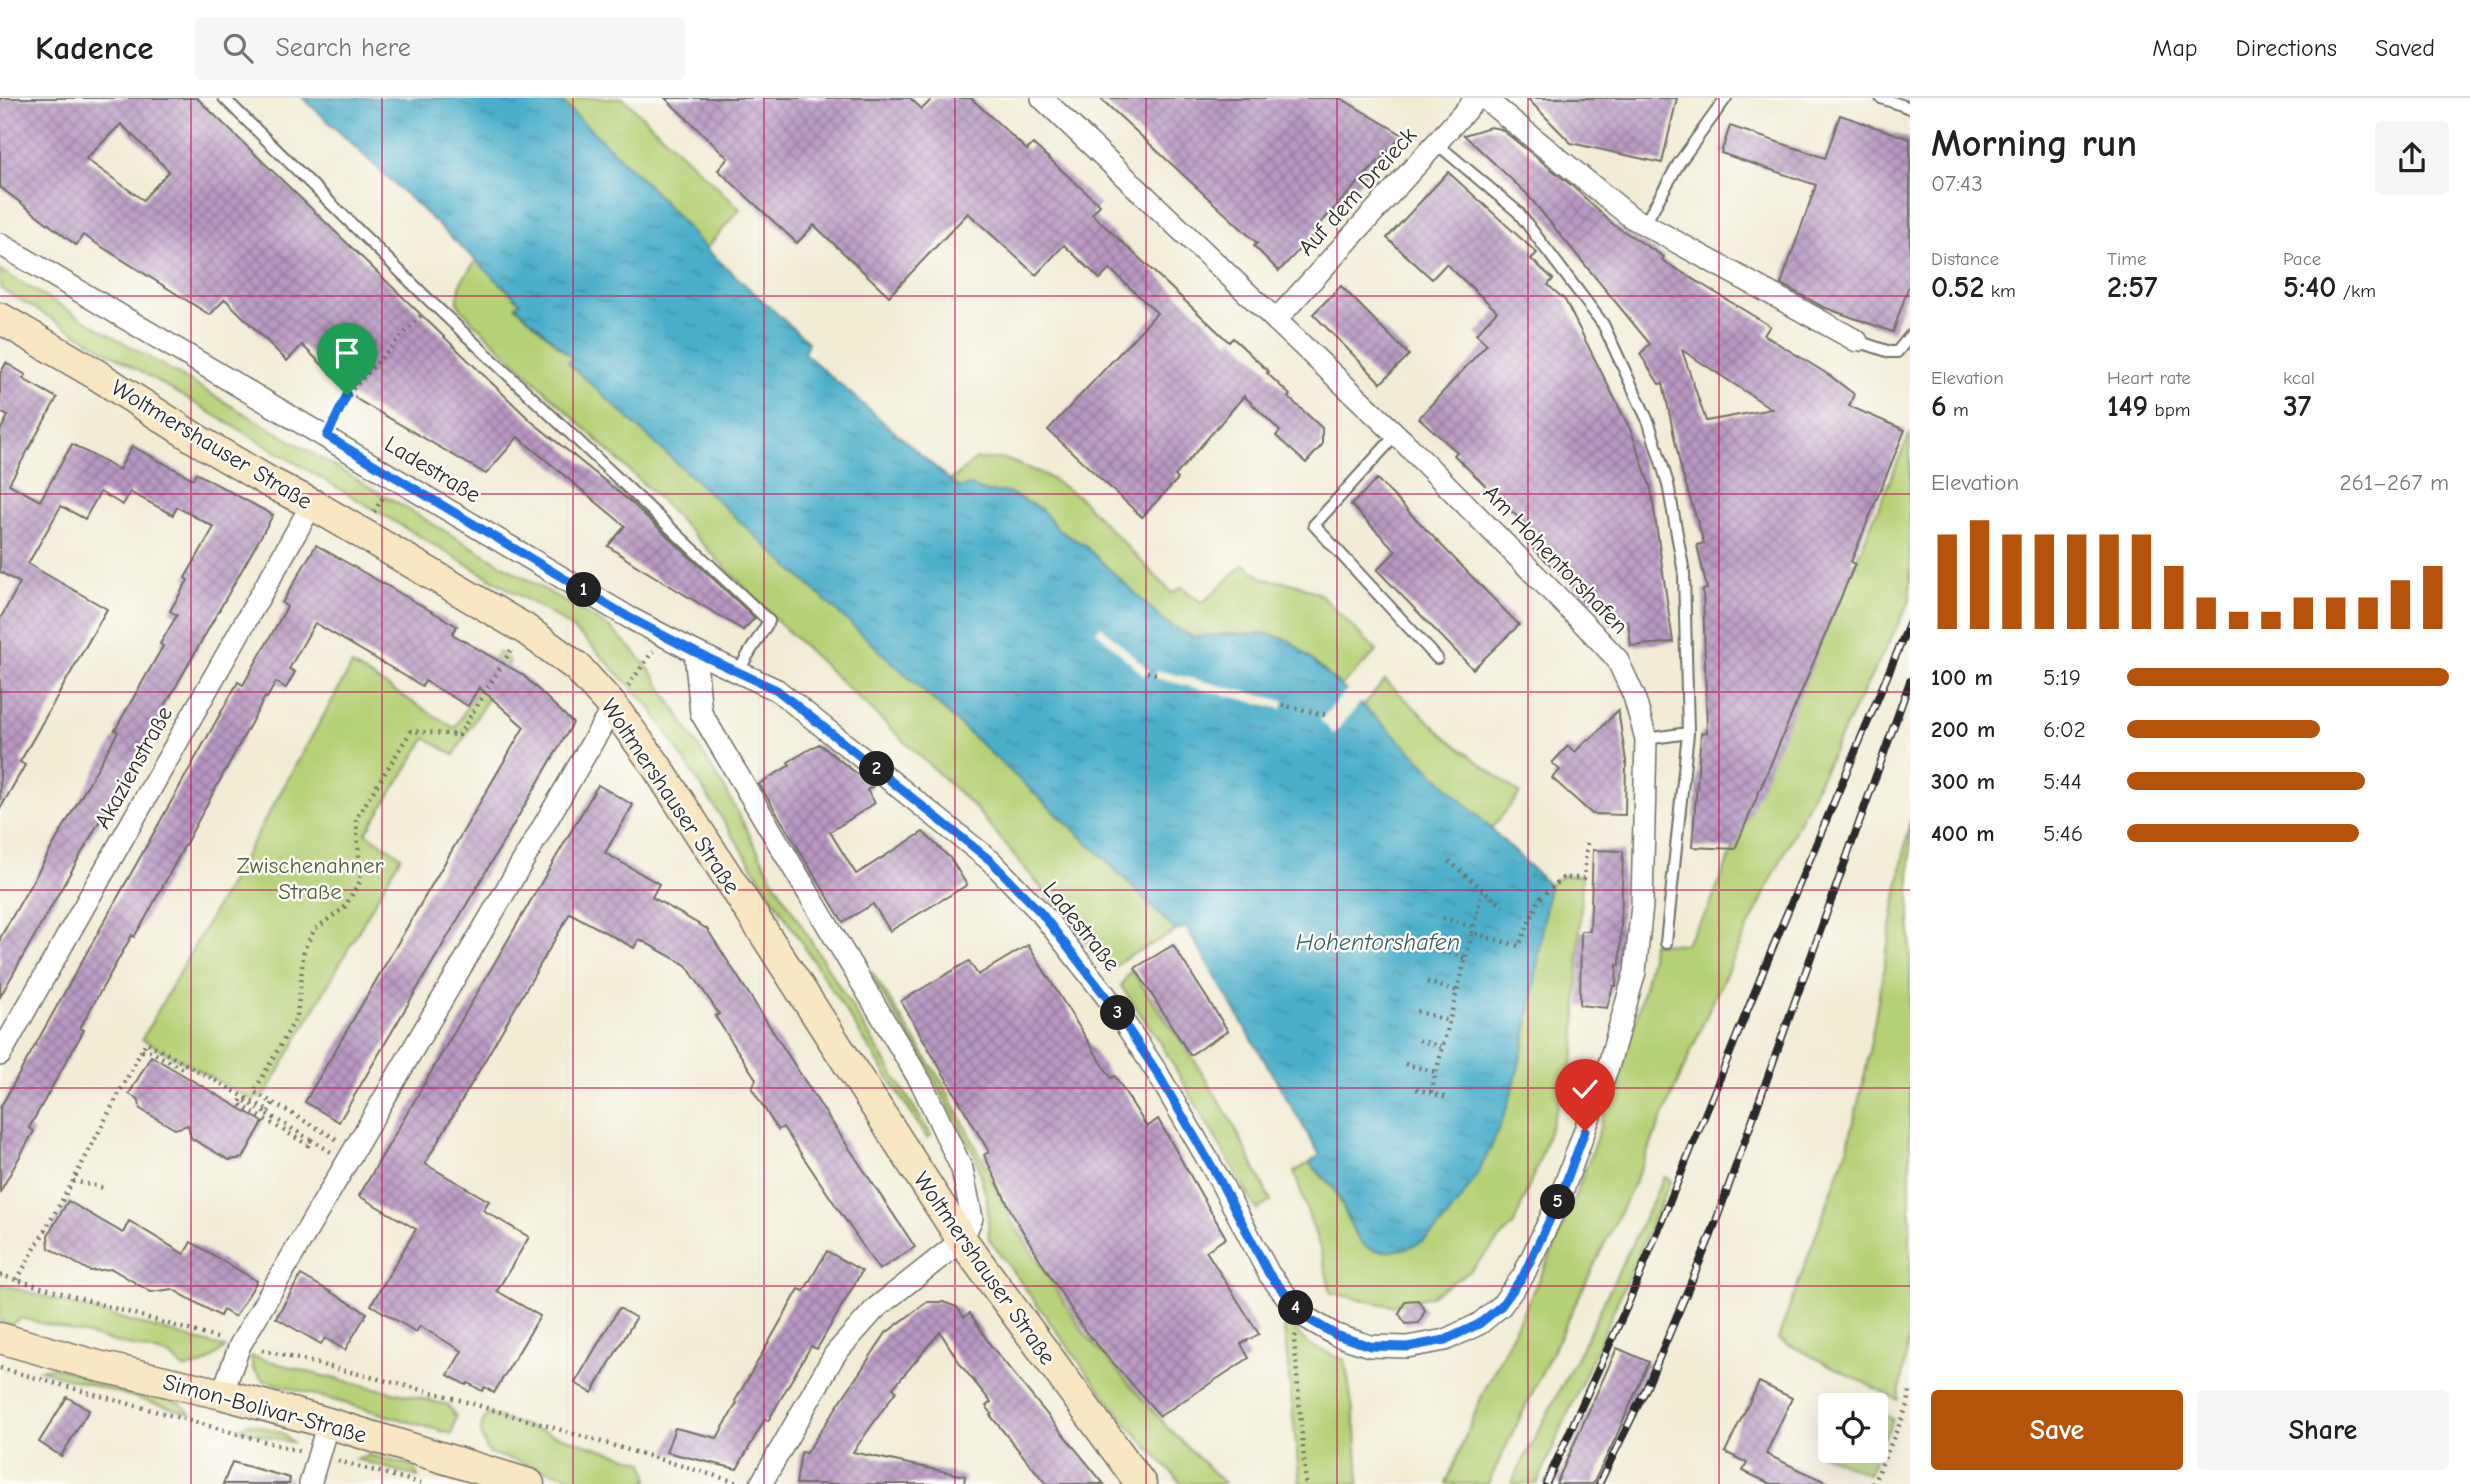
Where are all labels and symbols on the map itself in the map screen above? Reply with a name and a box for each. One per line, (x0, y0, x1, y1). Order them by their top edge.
street label: Auf dem Dreieck (1293, 122, 1422, 261)
pin (317, 323, 377, 395)
street label: Woltmershauser Straße (107, 374, 317, 515)
street label: Ladestraße (380, 430, 486, 509)
street label: Am Hohentorshafen (1478, 479, 1634, 639)
pin: 1 (566, 573, 602, 608)
street label: Woltmershauser Straße (595, 694, 746, 899)
street label: Akazienstraße (89, 701, 178, 833)
pin: 2 (860, 752, 894, 786)
park label: Zwischenahner Straße (236, 852, 384, 905)
street label: Ladestraße (1037, 876, 1126, 976)
water label: Hohentorshafen (1296, 928, 1460, 956)
pin: 3 (1100, 996, 1136, 1030)
pin (1555, 1059, 1615, 1131)
street label: Woltmershauser Straße (908, 1167, 1061, 1370)
pin: 5 (1540, 1184, 1576, 1220)
pin: 4 (1278, 1290, 1314, 1326)
street label: Simon-Bolivar-Straße (160, 1368, 370, 1449)

